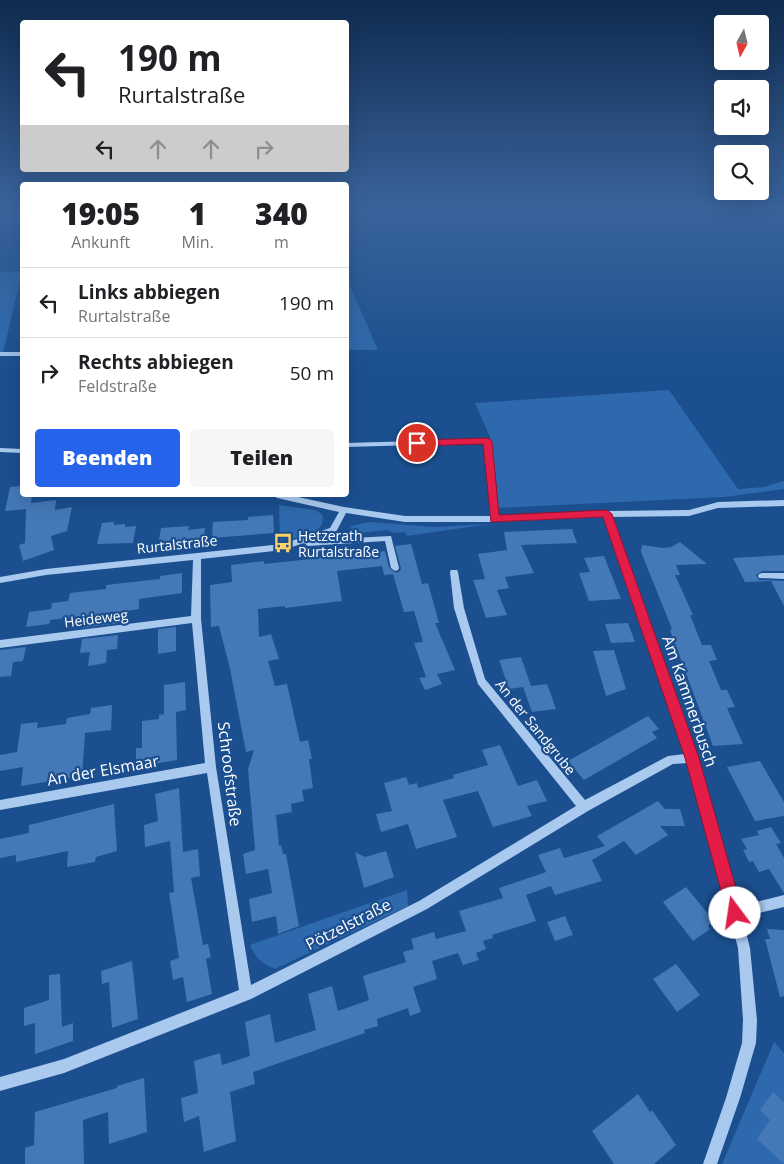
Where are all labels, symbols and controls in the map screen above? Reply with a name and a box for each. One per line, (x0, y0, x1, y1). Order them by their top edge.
north arrow (714, 15, 769, 70)
map controls (714, 15, 769, 200)
text: 190 m (118, 34, 222, 81)
icon: left (35, 40, 100, 105)
text: Rurtalstraße (118, 79, 245, 109)
button: sound (714, 80, 769, 135)
icon: left (91, 135, 119, 163)
icon: ahead (144, 135, 172, 163)
icon: ahead (197, 135, 225, 163)
icon: right (250, 135, 278, 163)
button: search (714, 145, 769, 200)
text: 19:05 (61, 193, 140, 234)
text: 1 (189, 193, 206, 234)
text: 340 (255, 193, 308, 234)
text: Ankunft (71, 231, 130, 253)
text: Min. (181, 231, 214, 253)
text: m (274, 231, 289, 253)
text: Links abbiegen (78, 279, 220, 305)
icon: left (35, 289, 63, 317)
text: 190 m (279, 290, 334, 316)
text: Rurtalstraße (78, 305, 171, 327)
text: Rechts abbiegen (78, 349, 234, 375)
icon: right (35, 359, 63, 387)
text: 50 m (290, 360, 334, 386)
text: Feldstraße (78, 375, 157, 397)
pin (396, 422, 438, 464)
button: Beenden (35, 429, 180, 487)
button: Teilen (190, 429, 334, 487)
icon: arrive (403, 429, 431, 457)
place label: Hetzerath Rurtalstraße (298, 526, 379, 561)
street label: Rurtalstraße (136, 530, 218, 558)
bus stop icon: Hetzerath Rurtalstraße (272, 532, 294, 554)
street label: Heideweg (63, 605, 130, 631)
street label: Am Kammerbusch (657, 632, 723, 770)
street label: An der Sandgrube (492, 675, 581, 779)
street label: Schroofstraße (213, 720, 247, 828)
street label: An der Elsmaar (45, 749, 161, 791)
position arrow (708, 886, 760, 938)
street label: Pötzelstraße (301, 893, 395, 955)

